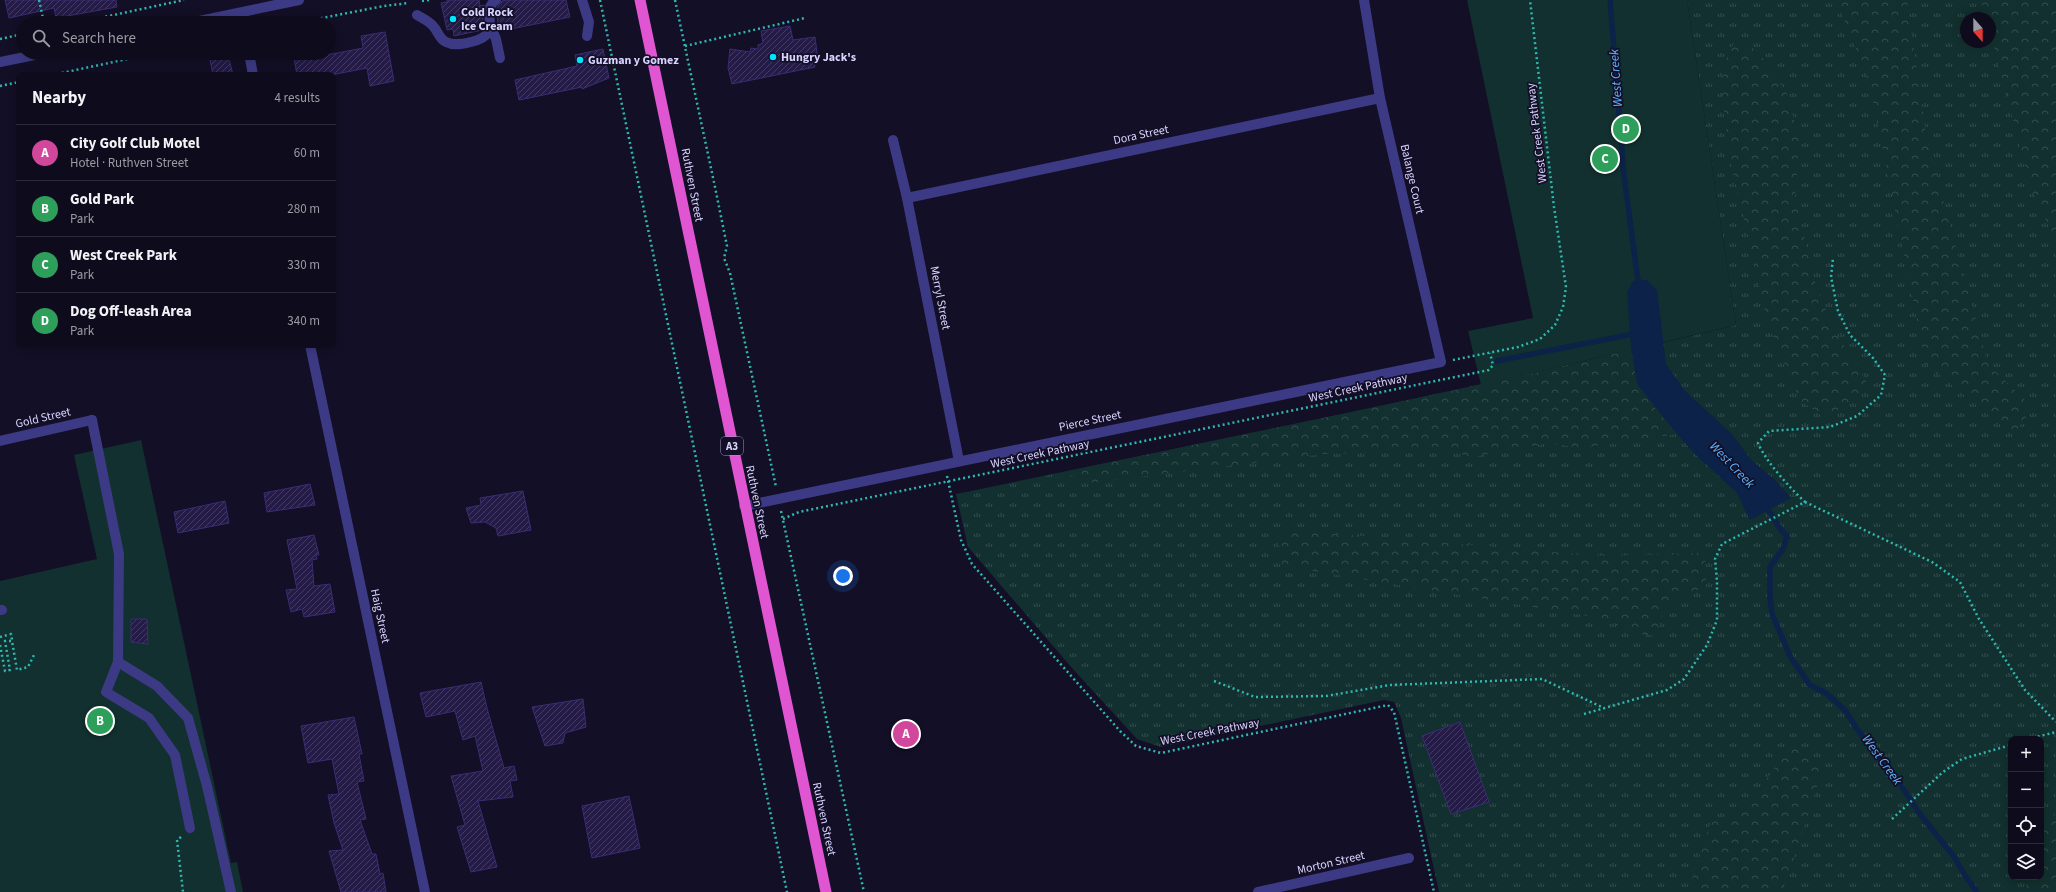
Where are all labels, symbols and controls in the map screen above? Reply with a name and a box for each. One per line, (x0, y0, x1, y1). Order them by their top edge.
place label: Cold Rock Ice Cream (461, 4, 514, 35)
north arrow (1960, 12, 1996, 48)
marker: Cold Rock Ice Cream (448, 14, 458, 24)
search box (16, 16, 336, 60)
icon: search (30, 27, 52, 49)
text: Search here (62, 28, 136, 49)
water label: West Creek (1605, 48, 1627, 108)
place label: Hungry Jack's (781, 49, 856, 66)
place label: Guzman y Gomez (588, 52, 679, 69)
marker: Hungry Jack's (768, 52, 778, 62)
marker: Guzman y Gomez (575, 55, 585, 65)
street label: West Creek Pathway (1522, 82, 1552, 184)
text: Nearby (32, 86, 86, 110)
text: 4 results (275, 89, 320, 107)
pin: D (1613, 114, 1639, 144)
street label: Dora Street (1112, 121, 1170, 149)
text: City Golf Club Motel (70, 133, 200, 154)
street label: Balange Court (1396, 142, 1428, 216)
text: A (41, 144, 49, 162)
text: 60 m (294, 144, 320, 162)
pin: C (1592, 144, 1618, 174)
street label: Ruthven Street (677, 147, 707, 223)
text: Hotel · Ruthven Street (70, 154, 188, 172)
text: Gold Park (70, 189, 134, 210)
text: B (41, 200, 49, 218)
text: 280 m (287, 200, 320, 218)
text: Park (70, 210, 94, 228)
text: West Creek Park (70, 245, 177, 266)
text: C (41, 256, 49, 274)
text: 330 m (287, 256, 320, 274)
street label: Merryl Street (926, 265, 954, 331)
text: Park (70, 266, 94, 284)
text: Dog Off-leash Area (70, 301, 192, 322)
text: D (41, 312, 49, 330)
text: 340 m (287, 312, 320, 330)
text: Park (70, 322, 94, 340)
street label: West Creek Pathway (1307, 369, 1409, 407)
street label: Gold Street (14, 403, 72, 433)
street label: Pierce Street (1057, 406, 1123, 436)
street label: West Creek Pathway (989, 435, 1091, 473)
road number: A3 (721, 437, 743, 455)
water label: West Creek (1705, 438, 1759, 493)
street label: Ruthven Street (741, 464, 773, 540)
your location (833, 566, 853, 586)
street label: Haig Street (366, 587, 394, 645)
pin: B (87, 706, 113, 736)
street label: West Creek Pathway (1159, 714, 1261, 750)
pin: A (893, 719, 919, 749)
water label: West Creek (1858, 731, 1907, 789)
map controls (2008, 736, 2044, 880)
button: + (2008, 736, 2044, 772)
button: − (2008, 772, 2044, 808)
street label: Ruthven Street (808, 781, 840, 857)
button: locate (2008, 808, 2044, 844)
button: layers (2008, 844, 2044, 880)
street label: Morton Street (1296, 847, 1366, 879)

